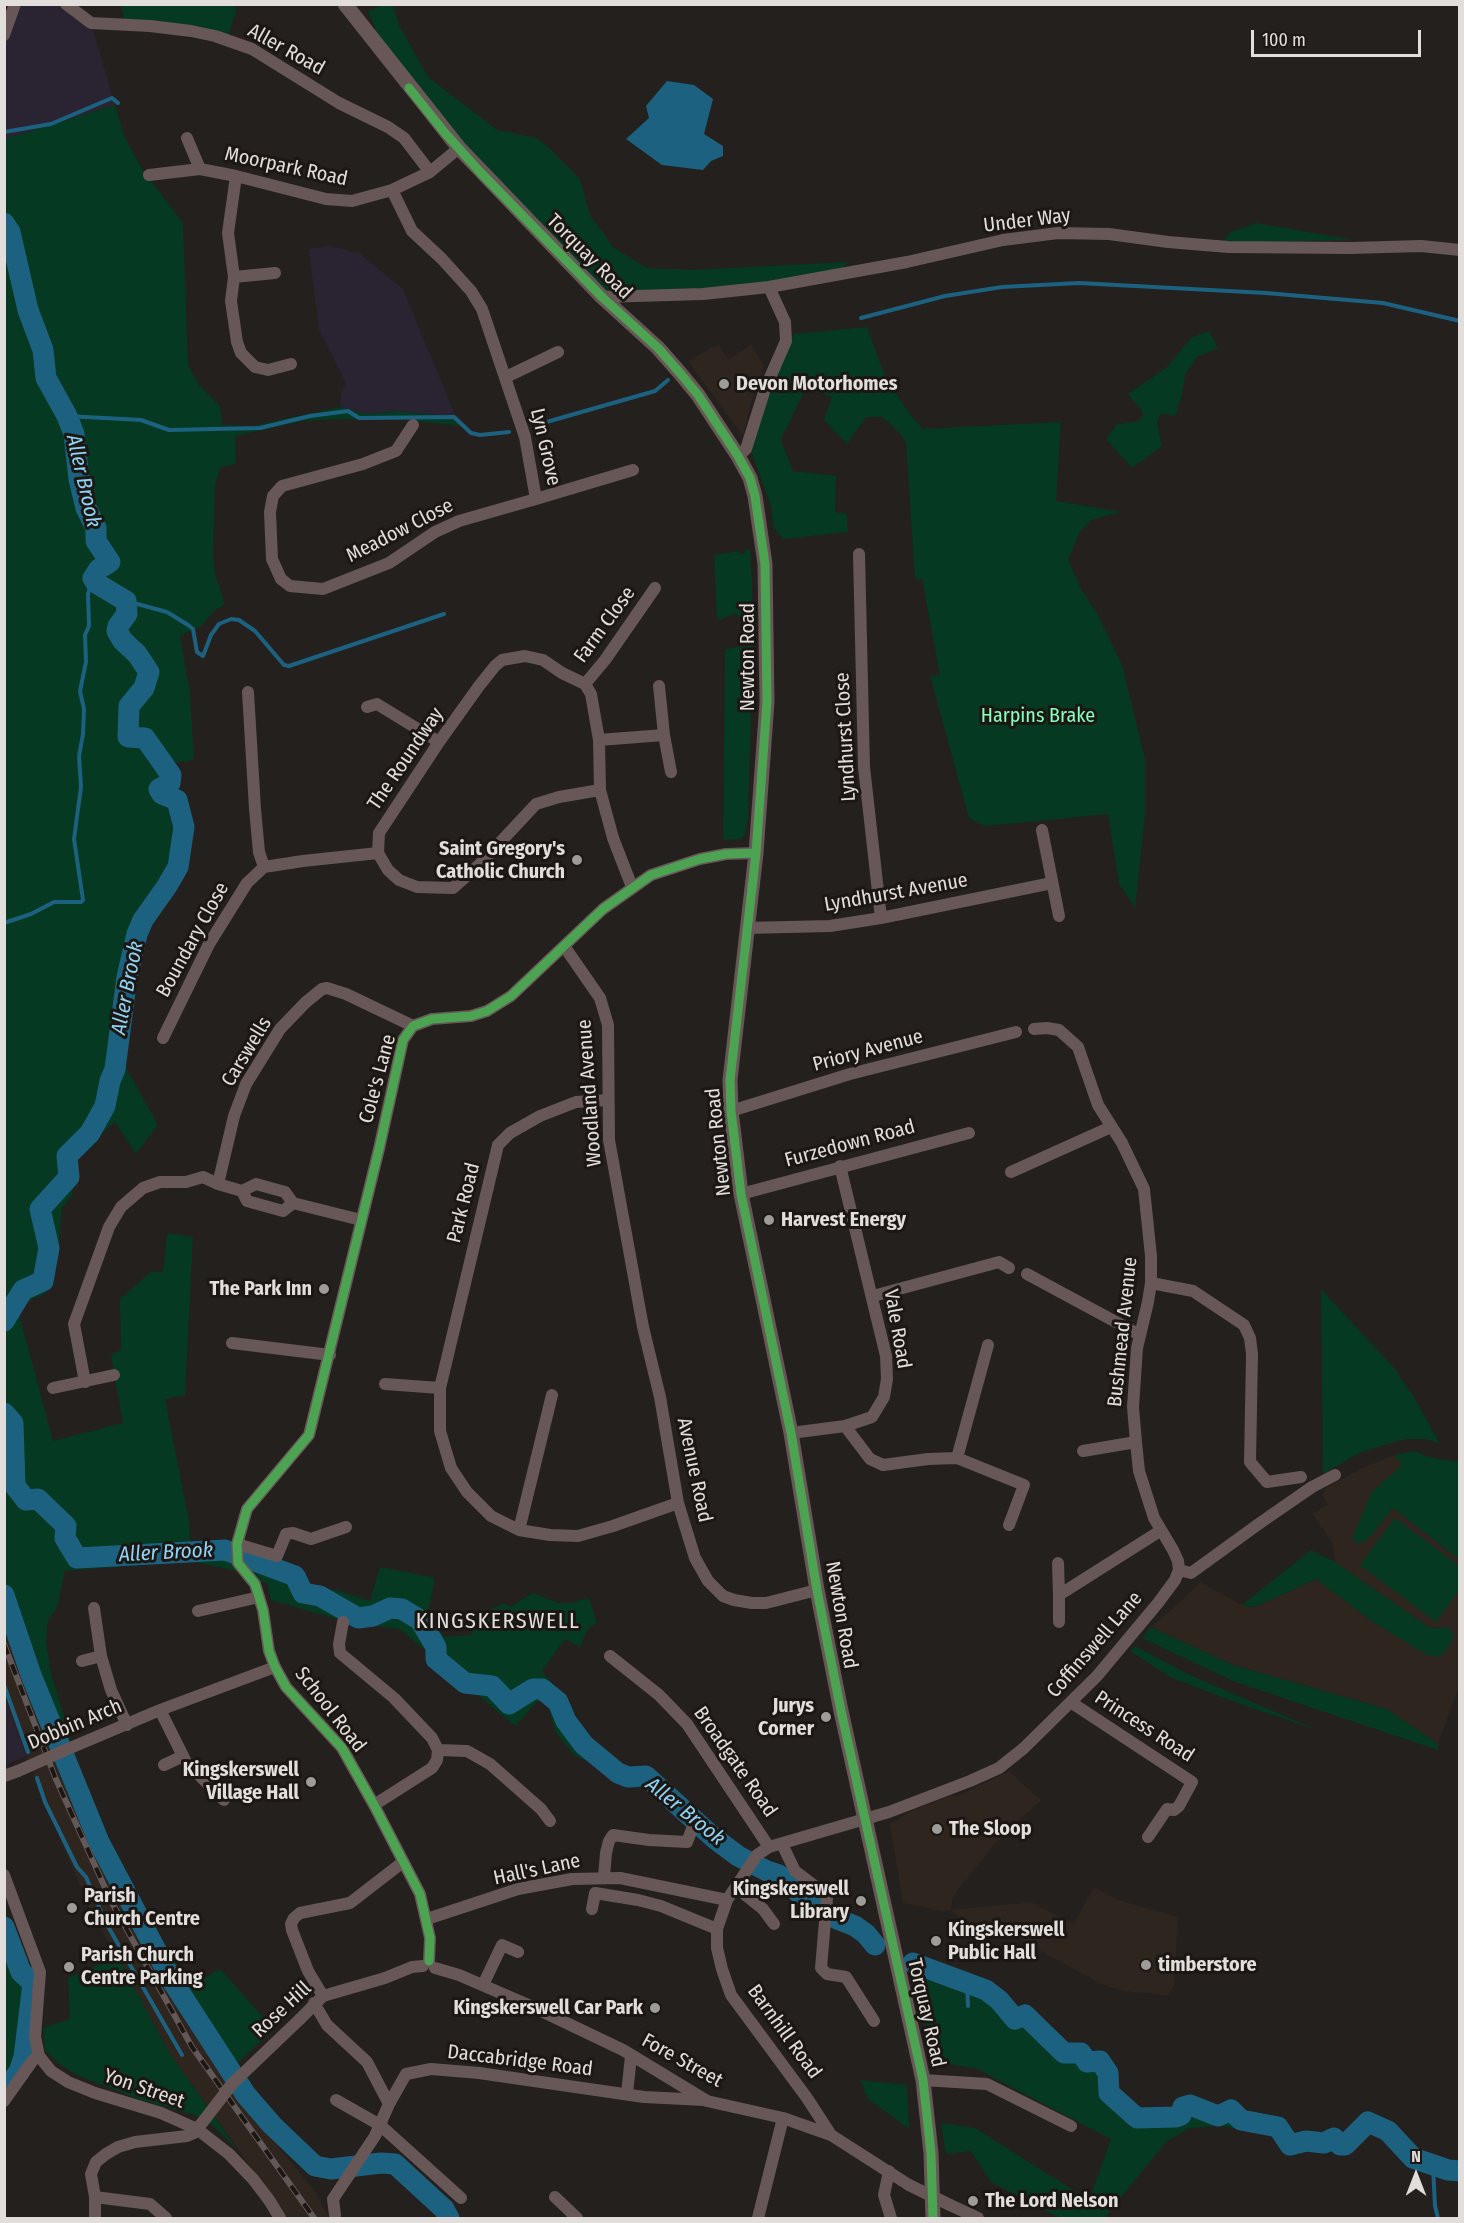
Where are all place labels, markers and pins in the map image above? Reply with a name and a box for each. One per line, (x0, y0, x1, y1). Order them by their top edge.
place label: Devon Motorhomes (736, 372, 898, 396)
marker: Devon Motorhomes (717, 377, 731, 391)
place label: Saint Gregory's Catholic Church (436, 837, 565, 884)
marker: Saint Gregory's Catholic Church (570, 853, 584, 867)
place label: Harvest Energy (781, 1208, 906, 1232)
marker: Harvest Energy (762, 1213, 776, 1227)
place label: The Park Inn (210, 1277, 312, 1301)
marker: The Park Inn (317, 1282, 331, 1296)
place label: Jurys Corner (758, 1694, 814, 1741)
marker: Jurys Corner (819, 1710, 833, 1724)
place label: Kingskerswell Village Hall (183, 1758, 299, 1805)
marker: Kingskerswell Village Hall (304, 1775, 318, 1789)
place label: The Sloop (949, 1817, 1032, 1841)
marker: The Sloop (930, 1822, 944, 1836)
place label: Kingskerswell Library (733, 1877, 849, 1924)
place label: Parish Church Centre (84, 1884, 200, 1931)
marker: Kingskerswell Library (854, 1894, 868, 1908)
marker: Parish Church Centre (65, 1901, 79, 1915)
place label: Kingskerswell Public Hall (948, 1918, 1064, 1965)
marker: Kingskerswell Public Hall (929, 1934, 943, 1948)
place label: Parish Church Centre Parking (81, 1943, 203, 1990)
place label: timberstore (1158, 1953, 1257, 1977)
marker: timberstore (1139, 1958, 1153, 1972)
marker: Parish Church Centre Parking (62, 1960, 76, 1974)
place label: Kingskerswell Car Park (453, 1996, 643, 2020)
marker: Kingskerswell Car Park (648, 2001, 662, 2015)
place label: The Lord Nelson (985, 2189, 1118, 2213)
marker: The Lord Nelson (966, 2194, 980, 2208)

